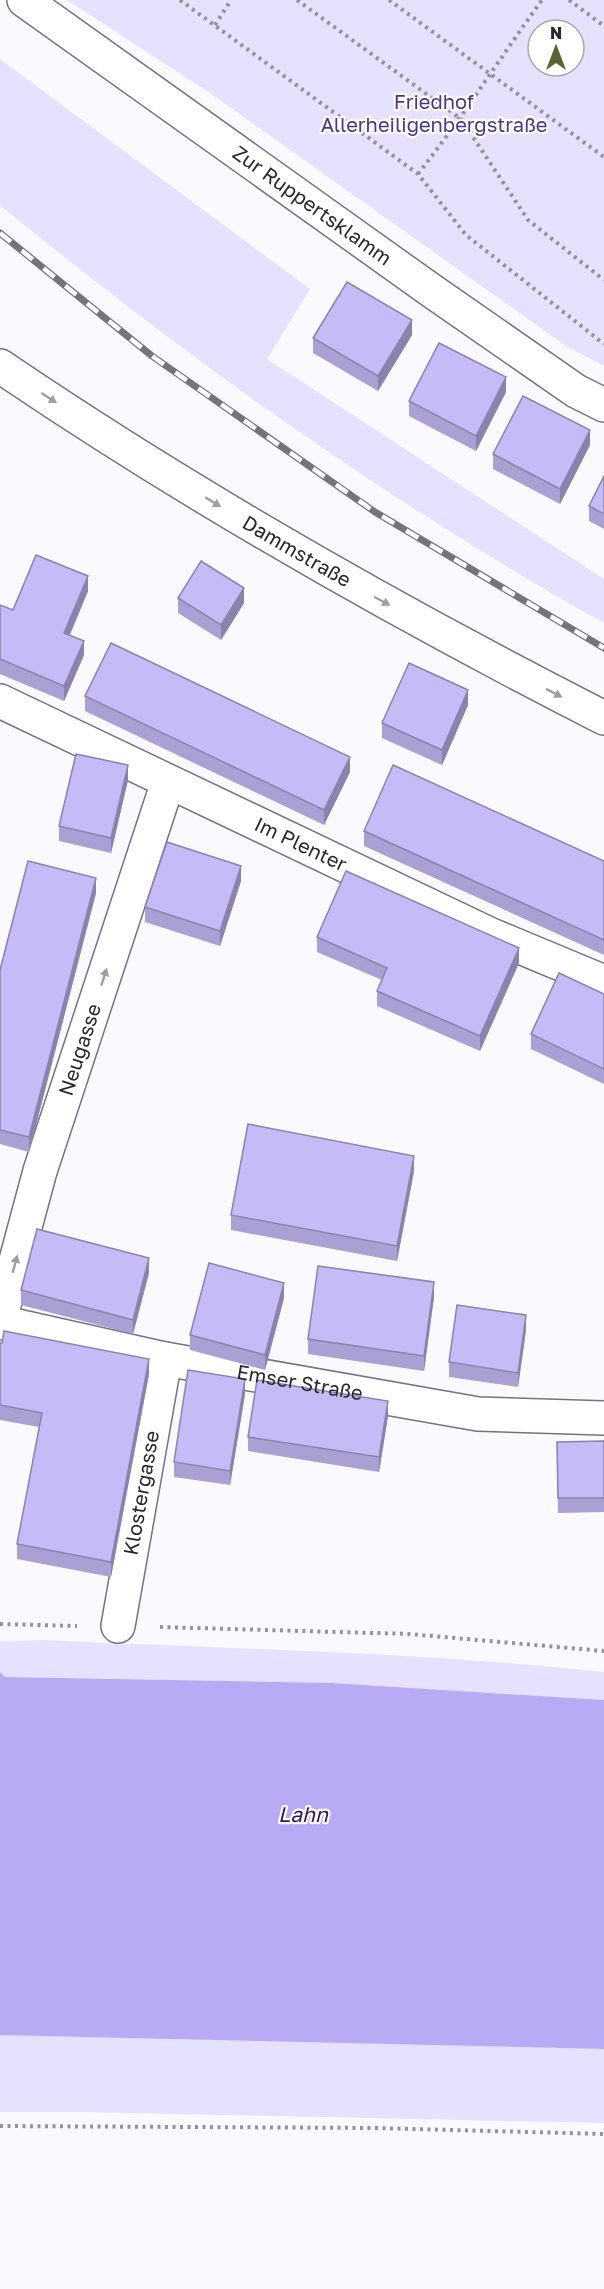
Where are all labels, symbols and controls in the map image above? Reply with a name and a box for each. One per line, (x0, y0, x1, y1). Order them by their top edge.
north arrow (526, 18, 586, 78)
text: N (550, 23, 562, 43)
park label: Friedhof Allerheiligenbergstraße (321, 89, 547, 136)
street label: Zur Ruppertsklamm (229, 140, 397, 269)
one-way arrow (41, 392, 57, 403)
one-way arrow (205, 497, 221, 508)
street label: Dammstraße (239, 510, 356, 591)
one-way arrow (374, 596, 391, 606)
one-way arrow (545, 688, 562, 697)
street label: Im Plenter (251, 811, 351, 876)
one-way arrow (99, 968, 109, 986)
street label: Neugasse (53, 1000, 105, 1098)
one-way arrow (11, 1254, 20, 1272)
street label: Emser Straße (235, 1359, 365, 1405)
street label: Klostergasse (118, 1429, 163, 1557)
water label: Lahn (278, 1801, 329, 1827)

